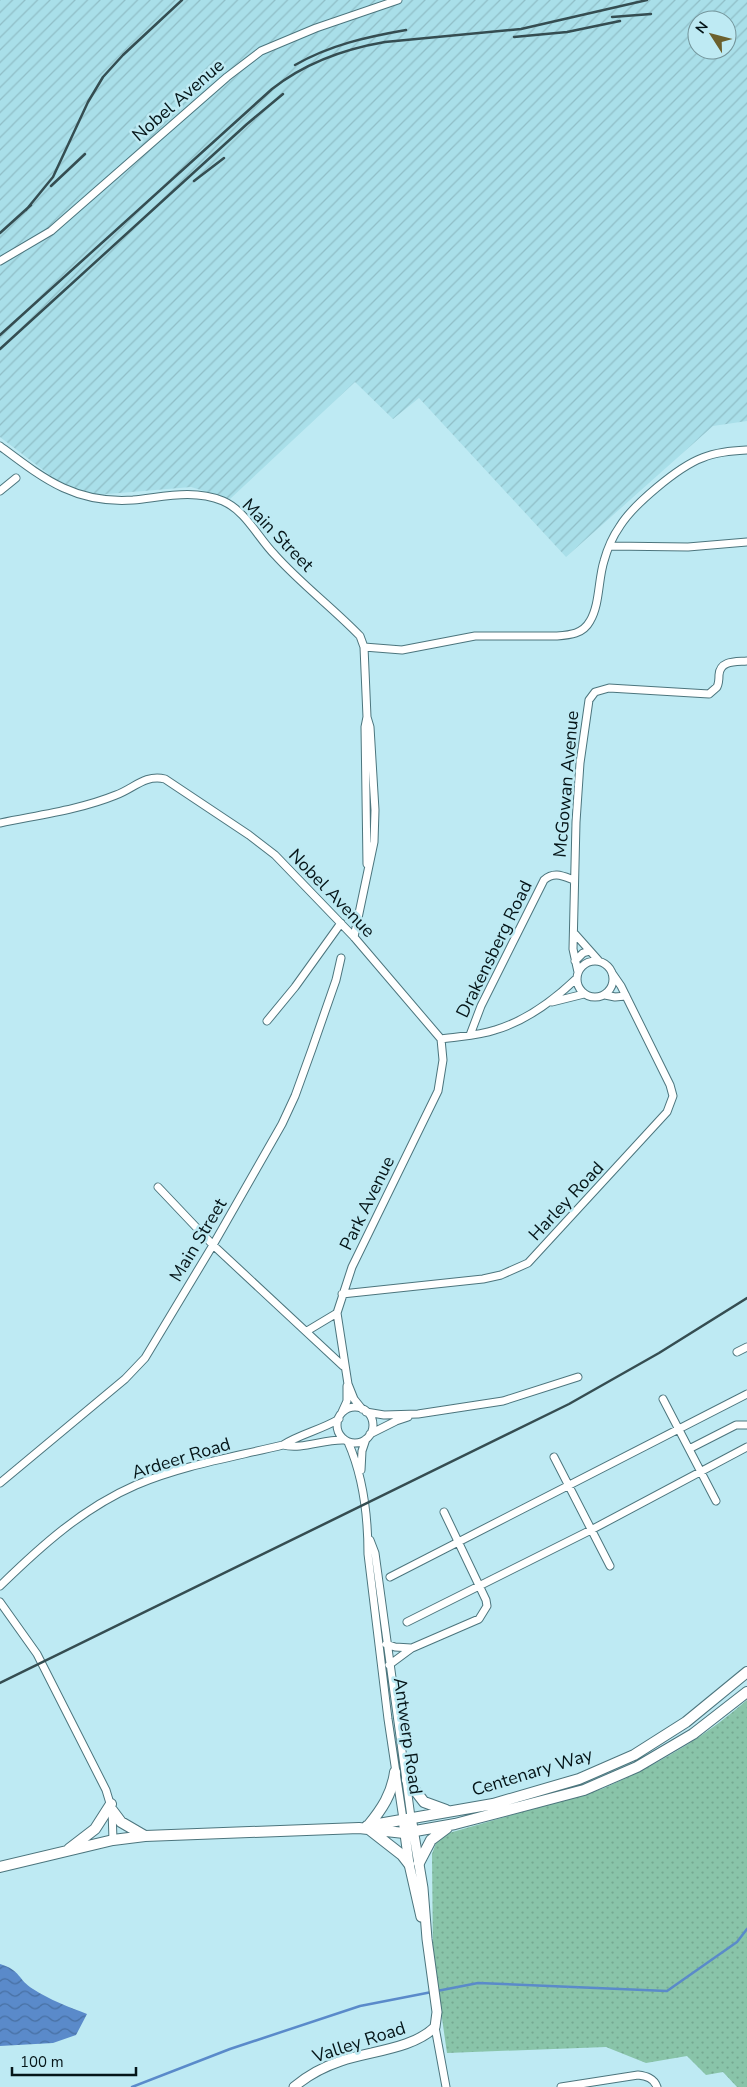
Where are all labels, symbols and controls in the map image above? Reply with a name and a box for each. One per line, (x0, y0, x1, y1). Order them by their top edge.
north arrow (687, 10, 737, 60)
text: N (691, 18, 713, 37)
street label: Nobel Avenue (127, 53, 229, 147)
street label: Main Street (237, 493, 319, 577)
street label: McGowan Avenue (548, 710, 584, 858)
street label: Nobel Avenue (284, 843, 380, 943)
street label: Drakensberg Road (450, 876, 538, 1022)
street label: Park Avenue (334, 1152, 400, 1254)
street label: Harley Road (523, 1156, 609, 1246)
street label: Main Street (164, 1193, 233, 1286)
street label: Ardeer Road (129, 1432, 233, 1484)
street label: Antwerp Road (388, 1676, 428, 1796)
street label: Centenary Way (469, 1742, 596, 1802)
street label: Valley Road (308, 2016, 409, 2069)
scale bar (12, 2044, 136, 2076)
text: 100 m (20, 2052, 64, 2072)

